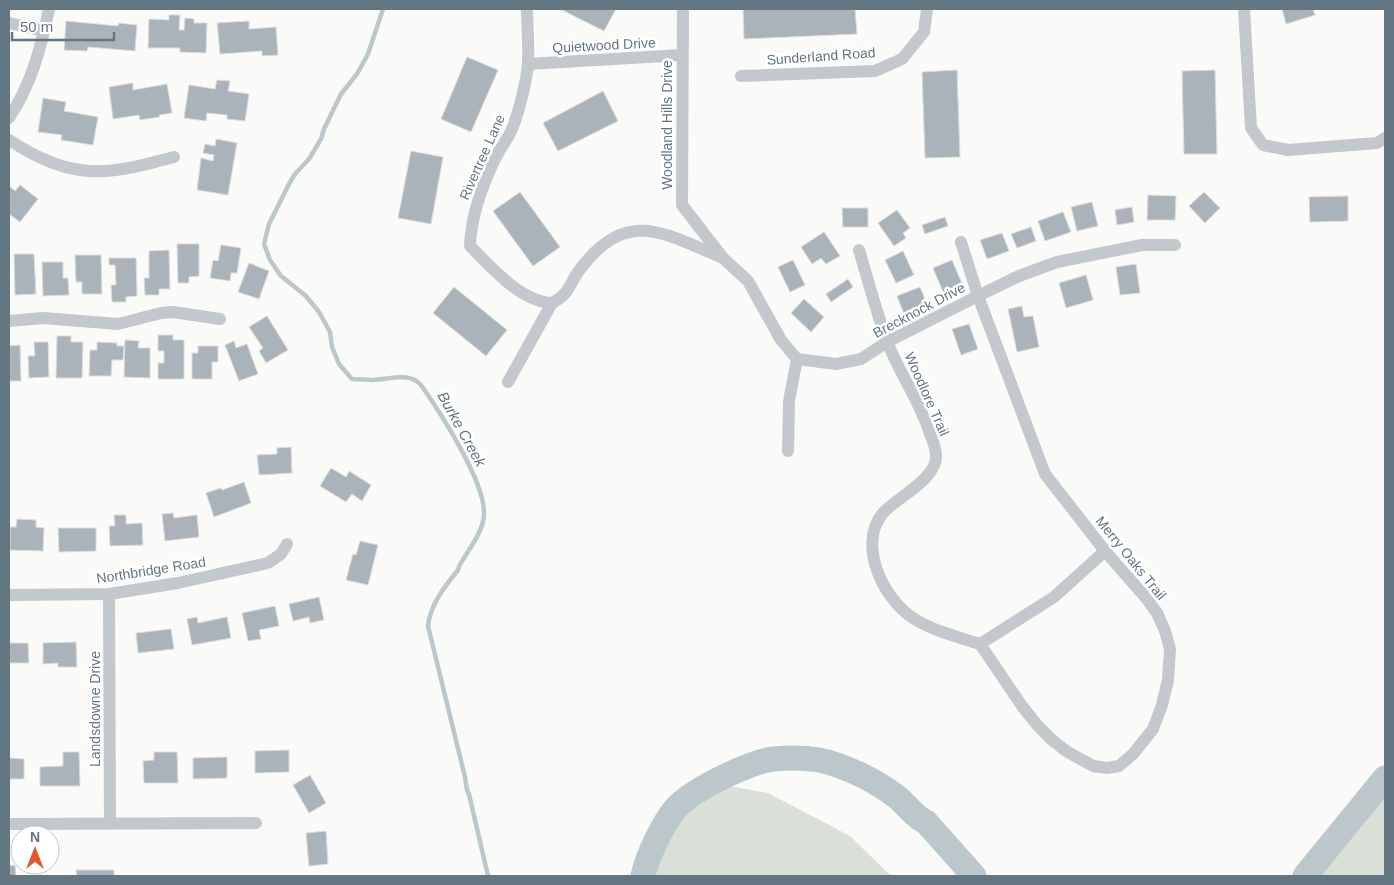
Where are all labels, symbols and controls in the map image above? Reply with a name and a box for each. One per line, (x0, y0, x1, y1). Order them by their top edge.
scale bar (12, 10, 115, 42)
text: 50 m (20, 18, 53, 35)
street label: Quietwood Drive (552, 34, 656, 56)
street label: Sunderland Road (766, 44, 876, 68)
street label: Woodland Hills Drive (659, 60, 675, 190)
street label: Rivertree Lane (456, 112, 508, 202)
street label: Brecknock Drive (870, 279, 968, 341)
street label: Woodlore Trail (901, 350, 953, 438)
water label: Burke Creek (434, 388, 490, 471)
street label: Merry Oaks Trail (1092, 513, 1170, 603)
street label: Northbridge Road (95, 553, 207, 587)
street label: Landsdowne Drive (87, 651, 103, 767)
north arrow (10, 825, 60, 875)
text: N (30, 829, 40, 845)

